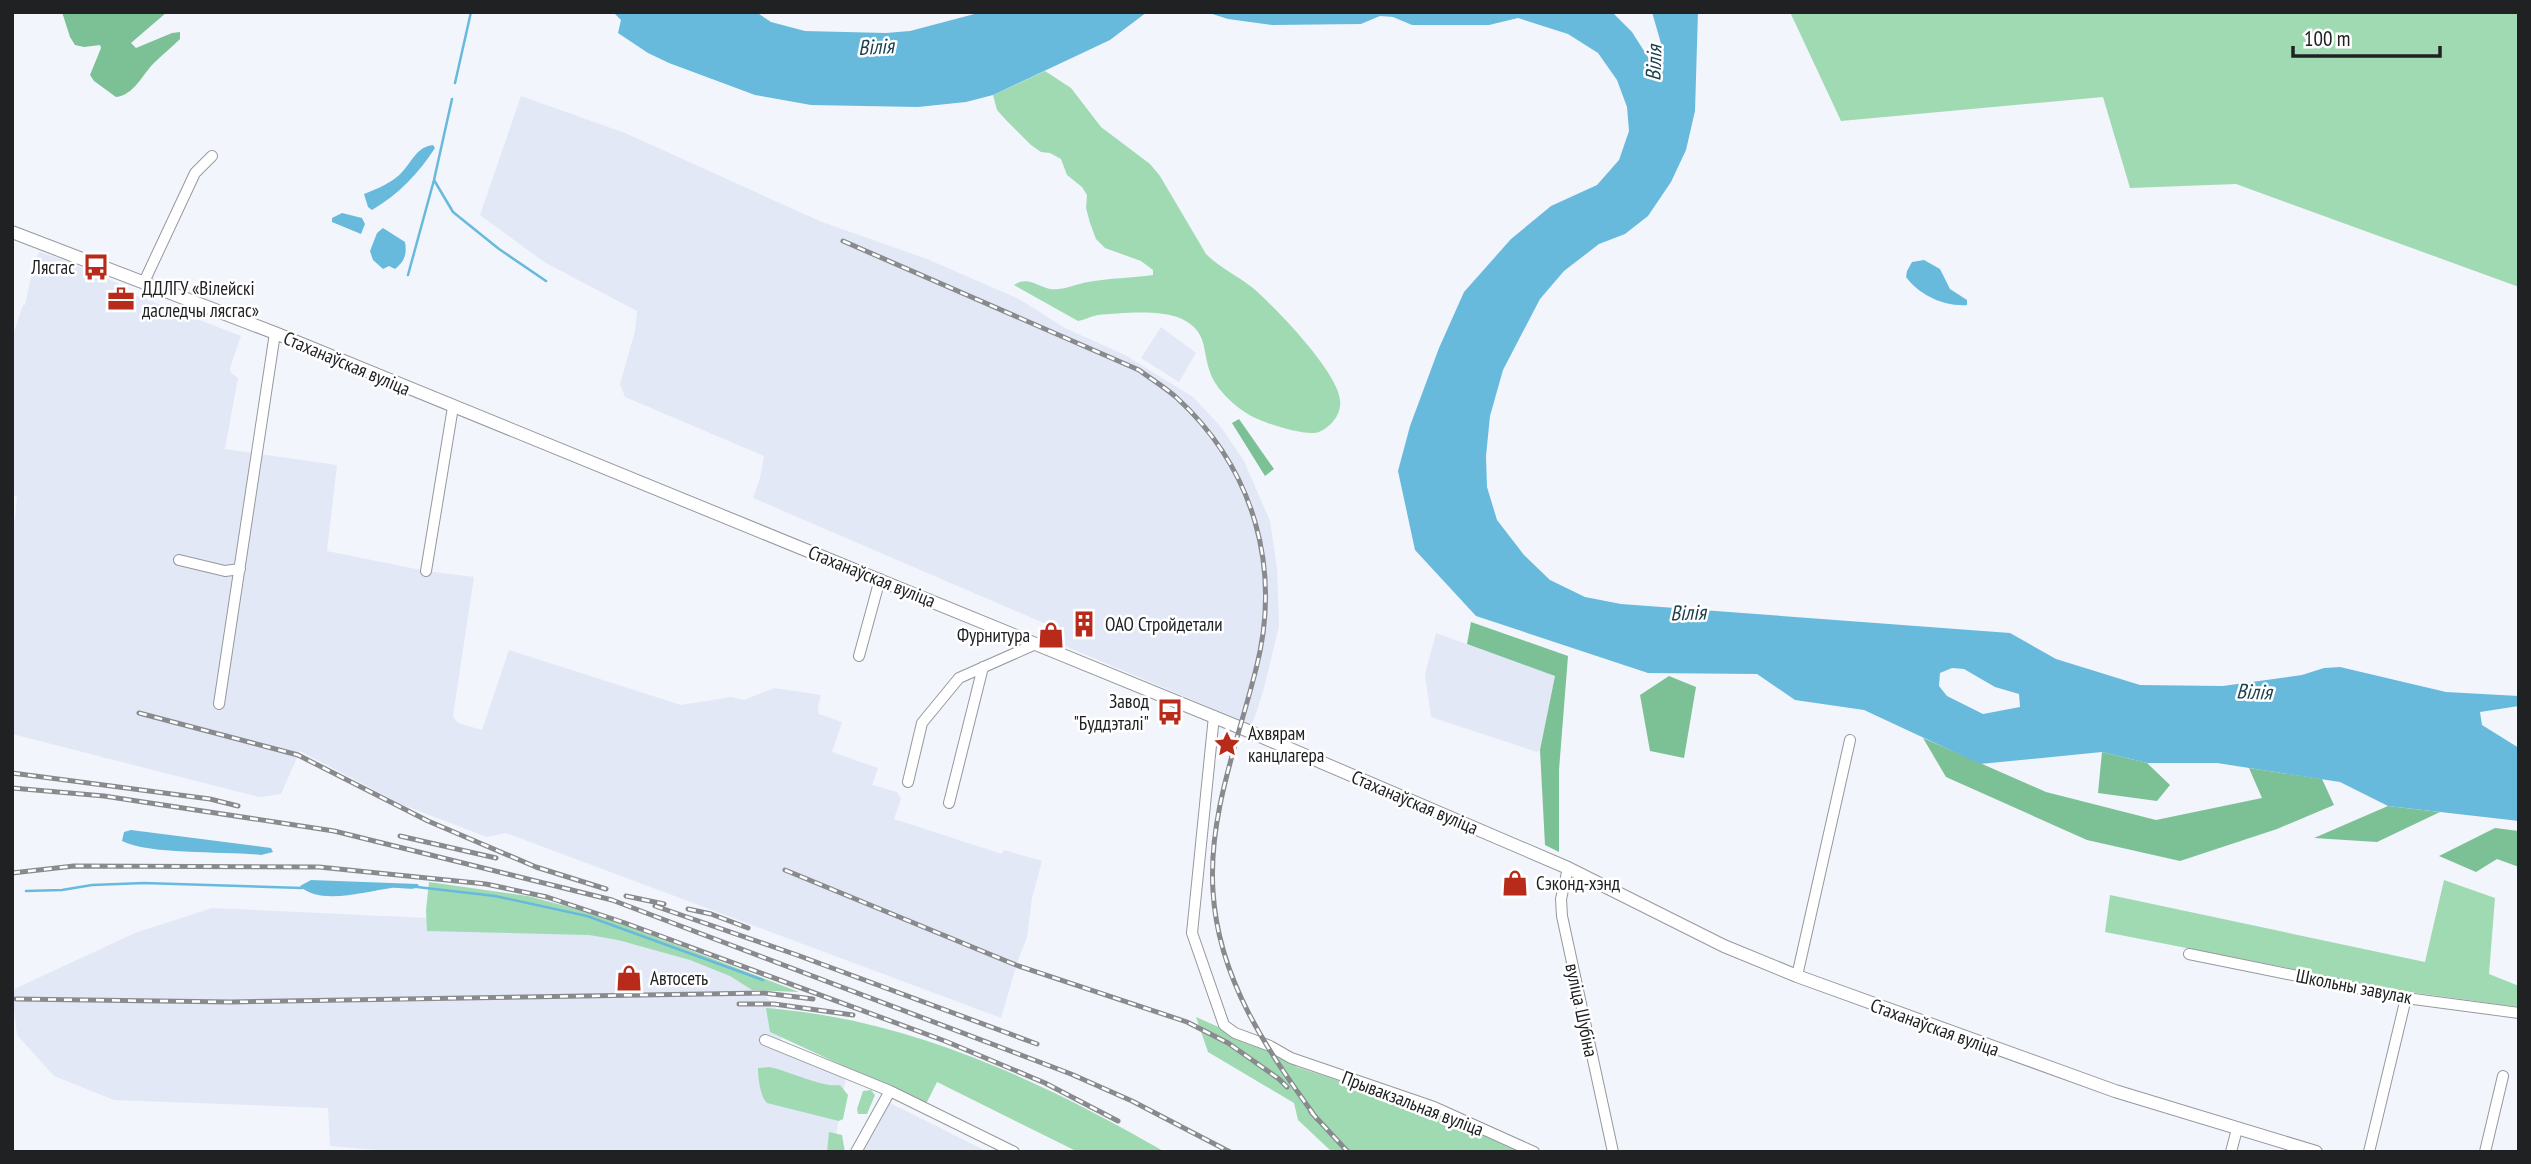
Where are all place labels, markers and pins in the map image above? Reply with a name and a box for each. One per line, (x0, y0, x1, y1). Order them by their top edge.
bus stop icon: Лясгас (81, 252, 111, 282)
place label: Лясгас (30, 255, 75, 279)
place label: ДДЛГУ «Вілейскі даследчы лясгас» (142, 276, 259, 322)
office icon: ДДЛГУ «Вілейскі даследчы лясгас» (106, 284, 136, 314)
building icon: ОАО Стройдетали (1069, 609, 1099, 639)
place label: ОАО Стройдетали (1105, 612, 1223, 636)
shop icon: Фурнитура (1036, 620, 1066, 650)
place label: Фурнитура (957, 623, 1030, 647)
place label: Завод "Буддэталі" (1073, 689, 1150, 735)
bus stop icon: Завод "Буддэталі" (1155, 697, 1185, 727)
place label: Ахвярам канцлагера (1248, 721, 1324, 767)
place icon: Ахвярам канцлагера (1212, 729, 1242, 759)
shop icon: Сэконд-хэнд (1500, 868, 1530, 898)
place label: Сэконд-хэнд (1536, 871, 1621, 895)
shop icon: Автосеть (614, 963, 644, 993)
place label: Автосеть (650, 966, 708, 990)

